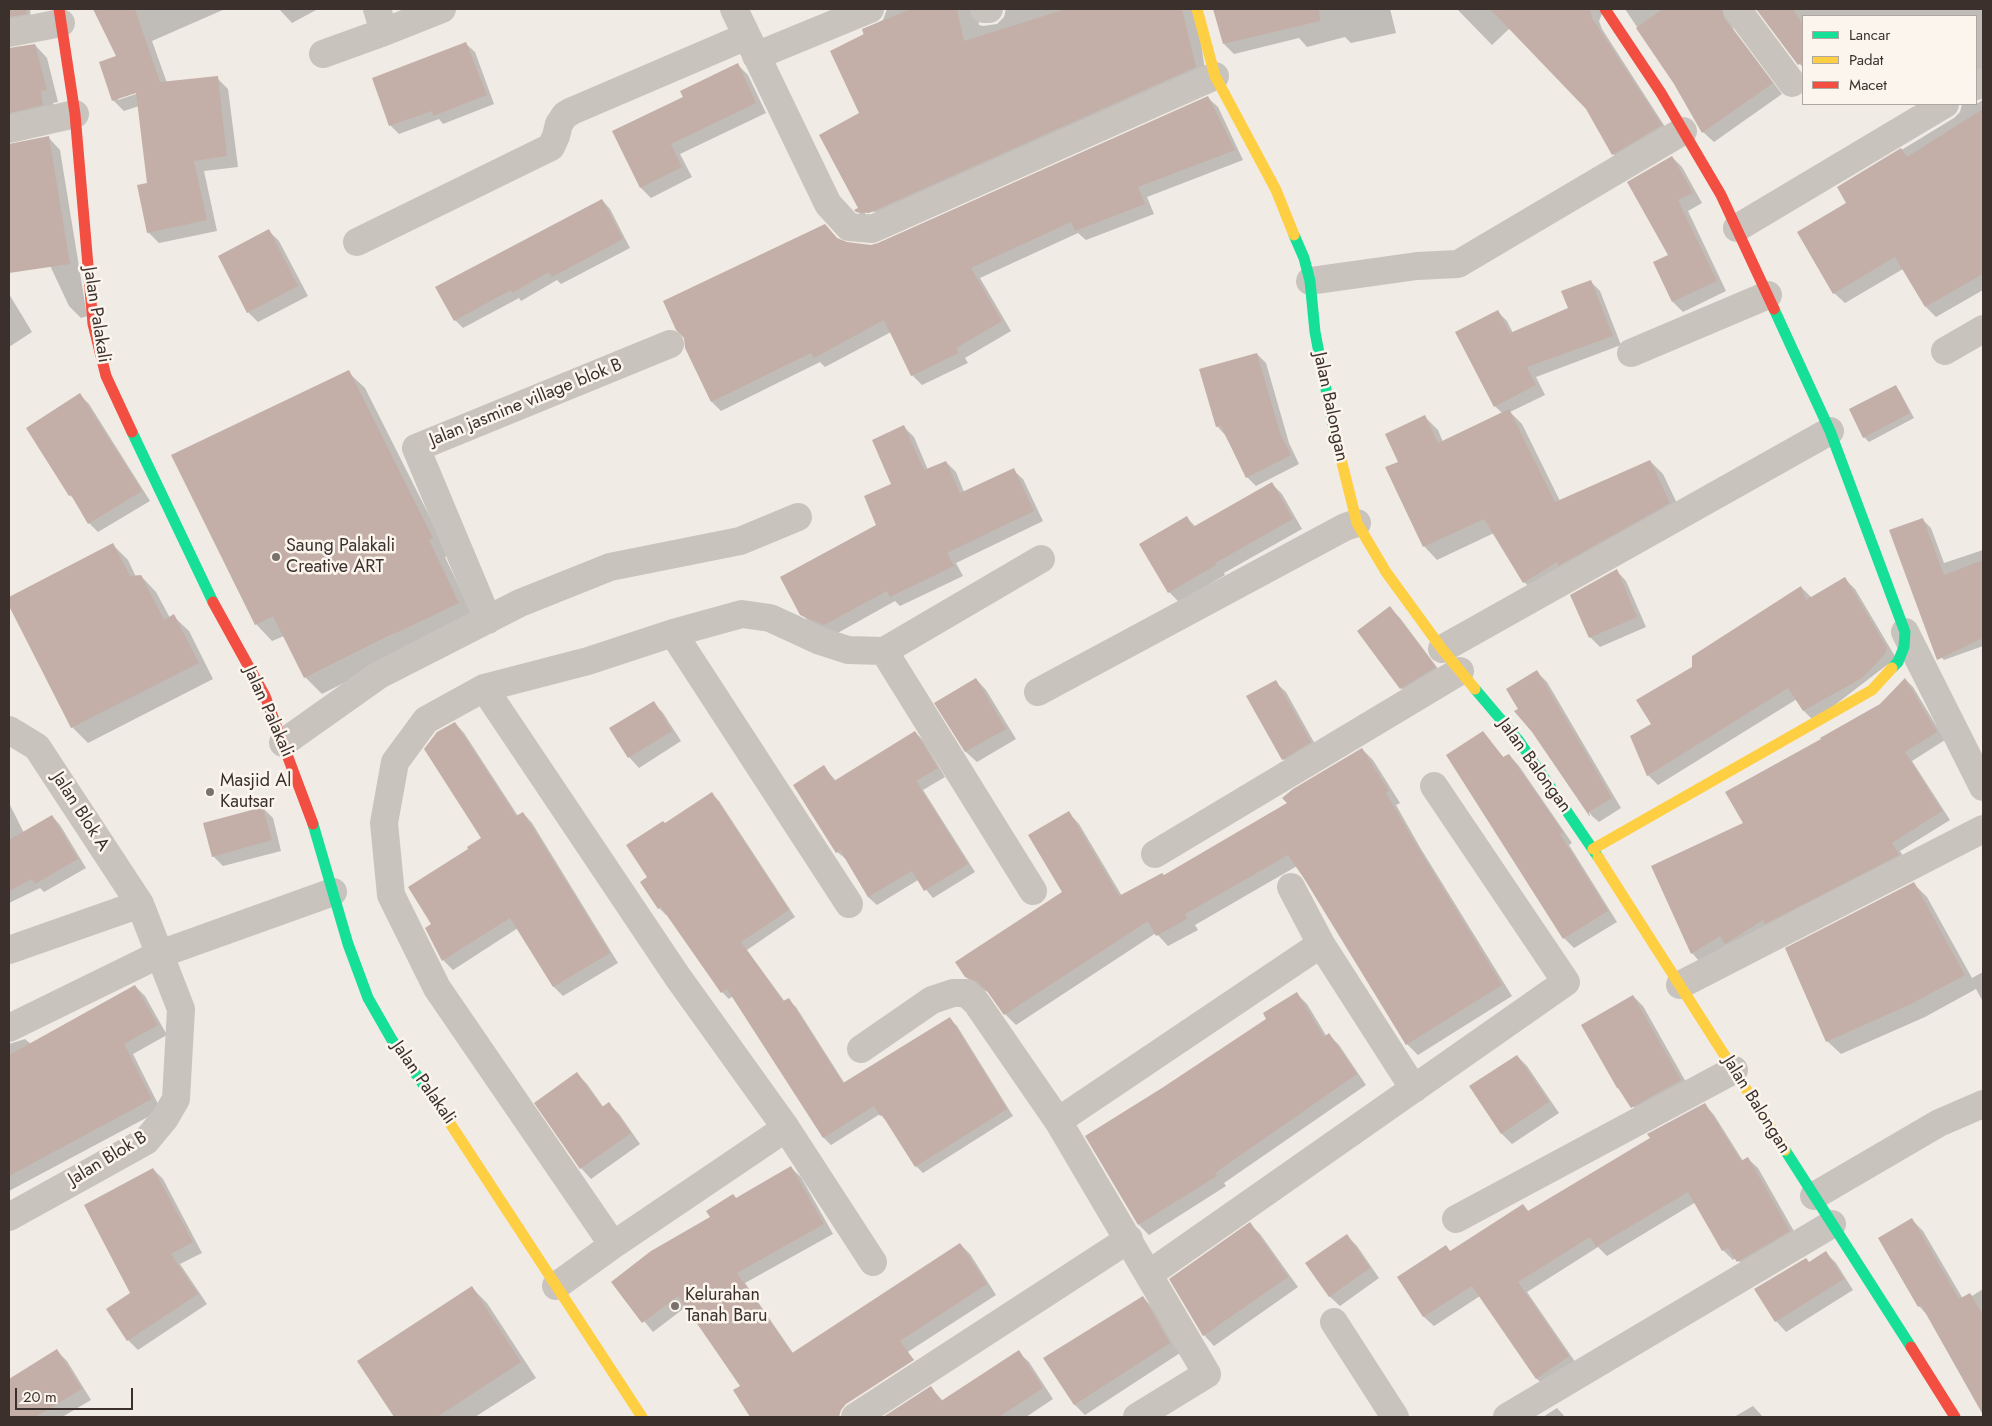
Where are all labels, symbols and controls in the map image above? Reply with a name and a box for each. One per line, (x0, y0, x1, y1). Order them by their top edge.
legend (1802, 15, 1977, 105)
text: Lancar (1849, 24, 1890, 46)
text: Padat (1849, 49, 1883, 71)
text: Macet (1849, 74, 1887, 96)
street label: Jalan Palakali (78, 266, 114, 364)
street label: Jalan Balongan (1308, 350, 1352, 464)
street label: Jalan jasmine village blok B (426, 354, 626, 452)
place label: Saung Palakali Creative ART (286, 536, 395, 578)
marker: Saung Palakali Creative ART (270, 551, 282, 563)
street label: Jalan Palakali (238, 663, 298, 761)
street label: Jalan Balongan (1493, 715, 1575, 817)
street label: Jalan Blok A (46, 768, 114, 856)
place label: Masjid Al Kautsar (220, 771, 291, 814)
marker: Masjid Al Kautsar (204, 786, 216, 798)
street label: Jalan Palakali (386, 1037, 460, 1129)
street label: Jalan Balongan (1717, 1052, 1795, 1158)
street label: Jalan Blok B (65, 1127, 151, 1191)
place label: Kelurahan Tanah Baru (685, 1285, 768, 1328)
marker: Kelurahan Tanah Baru (669, 1300, 681, 1312)
scale bar (18, 1378, 135, 1410)
text: 20 m (23, 1386, 57, 1408)

